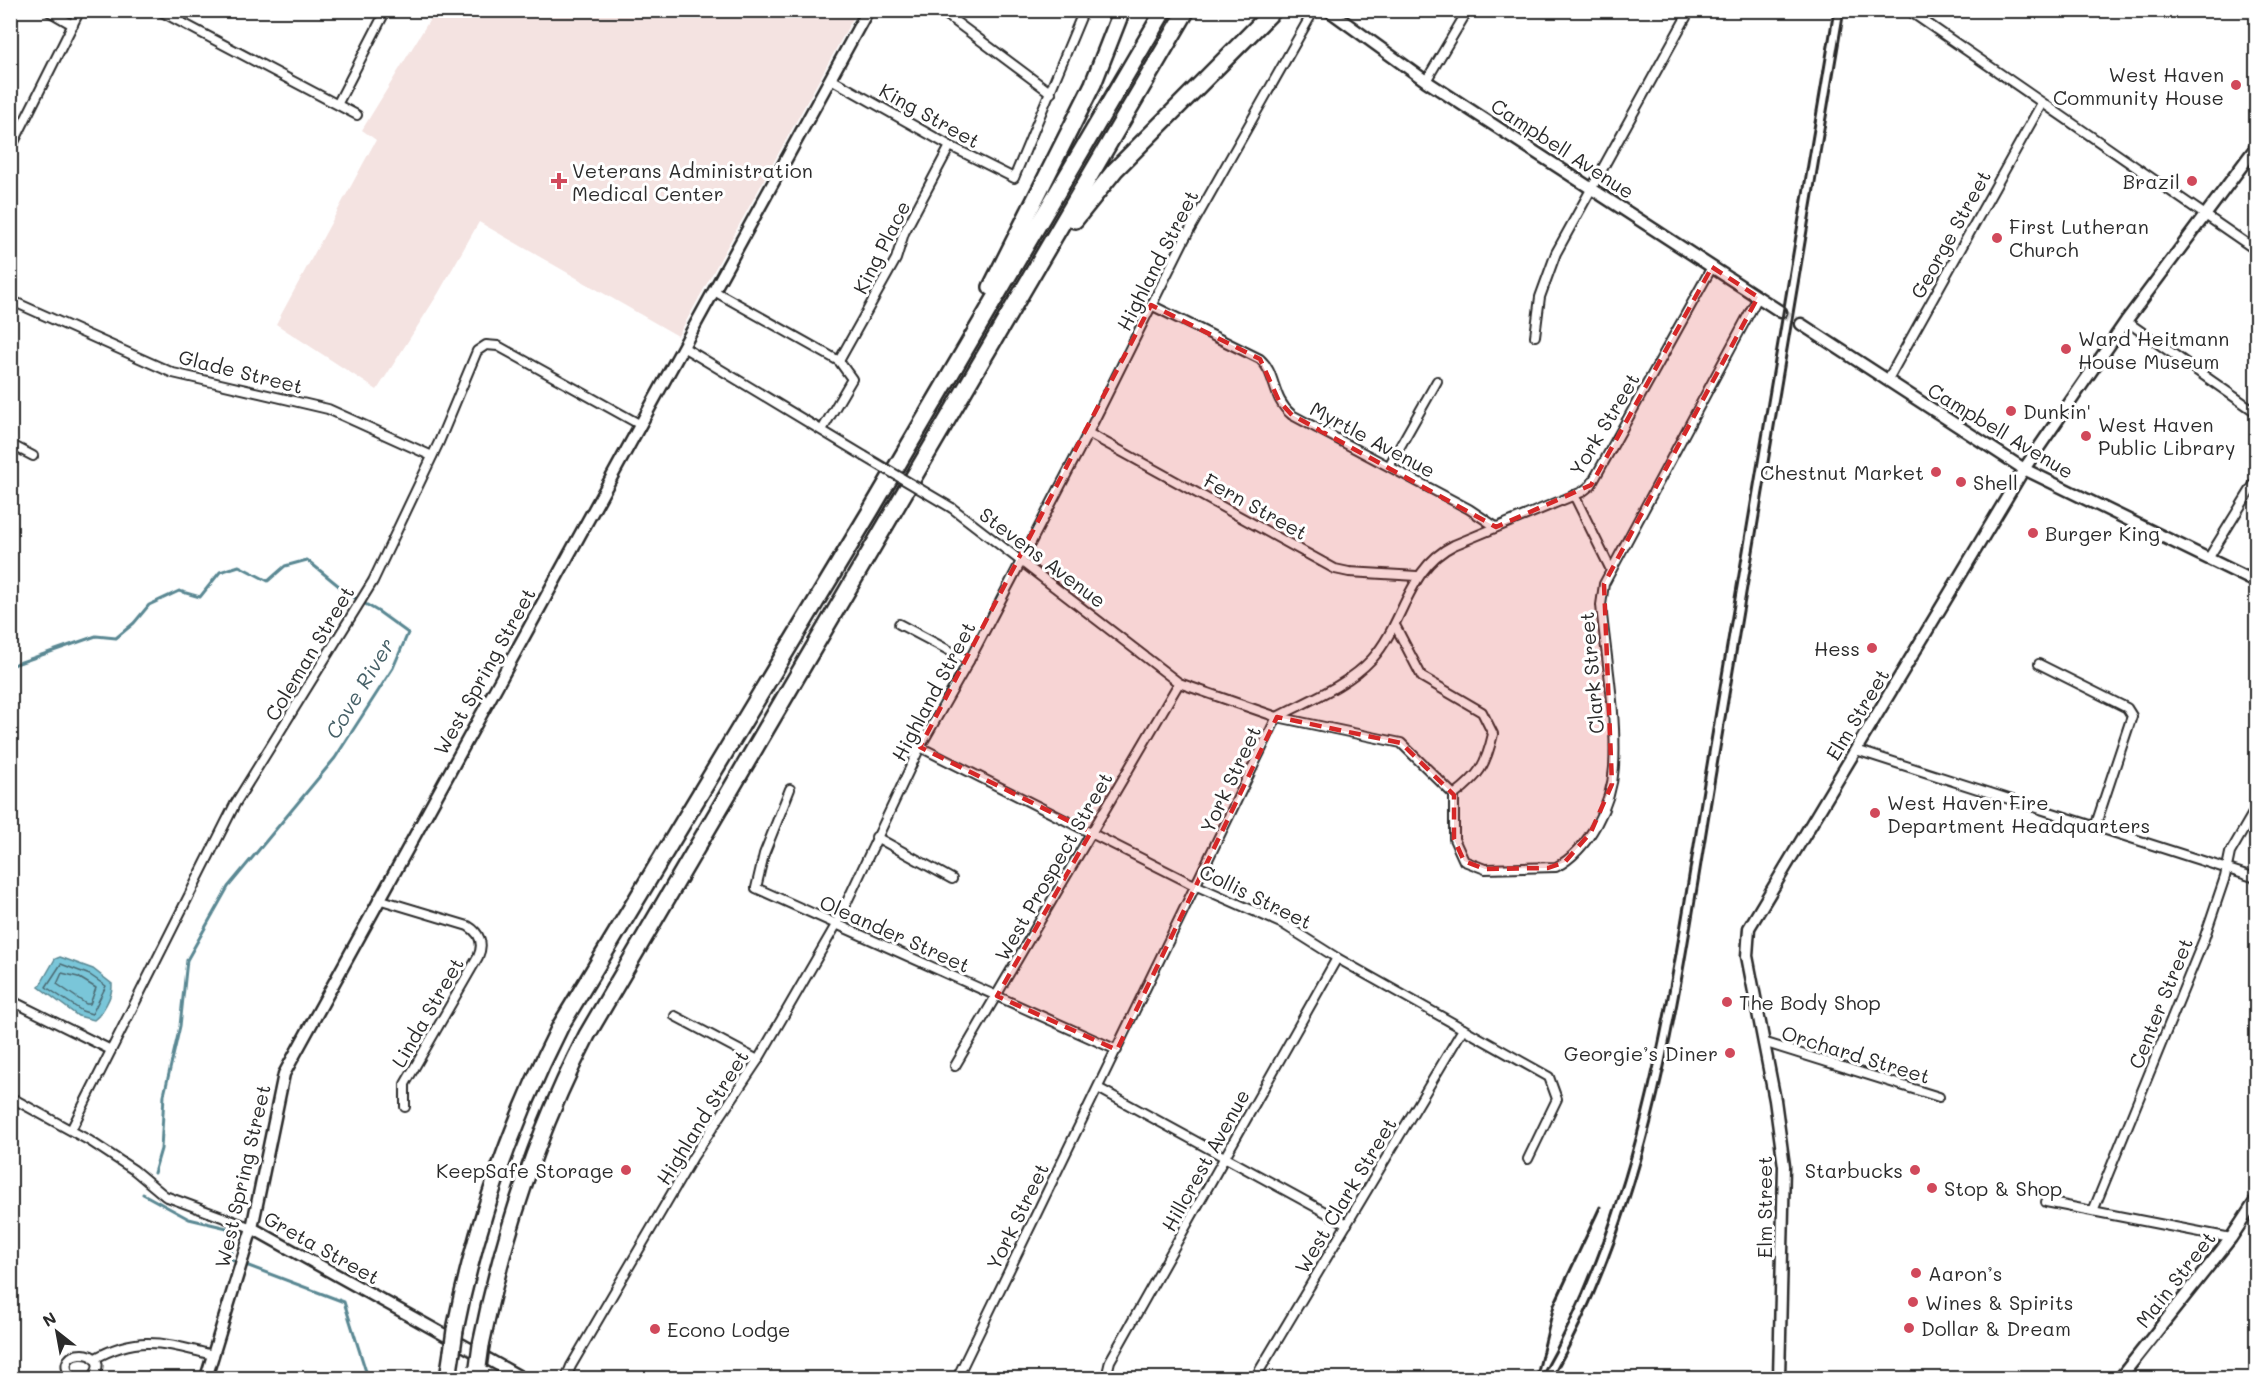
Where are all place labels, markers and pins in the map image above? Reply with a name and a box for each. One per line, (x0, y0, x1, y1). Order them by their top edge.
place label: West Haven Community House (2053, 61, 2224, 110)
marker: West Haven Community House (2229, 78, 2243, 92)
place label: Veterans Administration Medical Center (572, 157, 813, 206)
place label: Brazil (2123, 168, 2180, 194)
marker: Veterans Administration Medical Center (550, 172, 568, 190)
marker: Brazil (2185, 174, 2199, 188)
place label: First Lutheran Church (2009, 213, 2149, 262)
marker: First Lutheran Church (1990, 231, 2004, 245)
place label: Ward Heitmann House Museum (2078, 325, 2229, 374)
marker: Ward Heitmann House Museum (2059, 342, 2073, 356)
place label: Dunkin' (2023, 398, 2091, 424)
marker: Dunkin' (2004, 404, 2018, 418)
place label: West Haven Public Library (2098, 411, 2236, 460)
marker: West Haven Public Library (2079, 429, 2093, 443)
place label: Chestnut Market (1760, 459, 1924, 485)
marker: Chestnut Market (1929, 465, 1943, 479)
place label: Shell (1973, 469, 2018, 495)
marker: Shell (1954, 475, 1968, 489)
place label: Burger King (2045, 520, 2160, 546)
marker: Burger King (2026, 526, 2040, 540)
place label: Hess (1814, 635, 1860, 661)
marker: Hess (1865, 641, 1879, 655)
place label: West Haven Fire Department Headquarters (1887, 789, 2150, 838)
marker: West Haven Fire Department Headquarters (1868, 806, 1882, 820)
place label: The Body Shop (1739, 989, 1881, 1015)
marker: The Body Shop (1720, 995, 1734, 1009)
place label: Georgie’s Diner (1564, 1040, 1718, 1066)
marker: Georgie’s Diner (1723, 1046, 1737, 1060)
place label: KeepSafe Storage (436, 1157, 614, 1183)
place label: Starbucks (1805, 1157, 1903, 1183)
marker: KeepSafe Storage (619, 1163, 633, 1177)
marker: Starbucks (1908, 1163, 1922, 1177)
place label: Stop & Shop (1944, 1175, 2062, 1201)
marker: Stop & Shop (1925, 1181, 1939, 1195)
place label: Aaron’s (1928, 1260, 2003, 1286)
marker: Aaron’s (1909, 1266, 1923, 1280)
place label: Wines & Spirits (1925, 1289, 2074, 1315)
marker: Wines & Spirits (1906, 1295, 1920, 1309)
place label: Dollar & Dream (1921, 1315, 2071, 1341)
place label: Econo Lodge (667, 1316, 790, 1342)
marker: Dollar & Dream (1902, 1321, 1916, 1335)
marker: Econo Lodge (648, 1322, 662, 1336)

